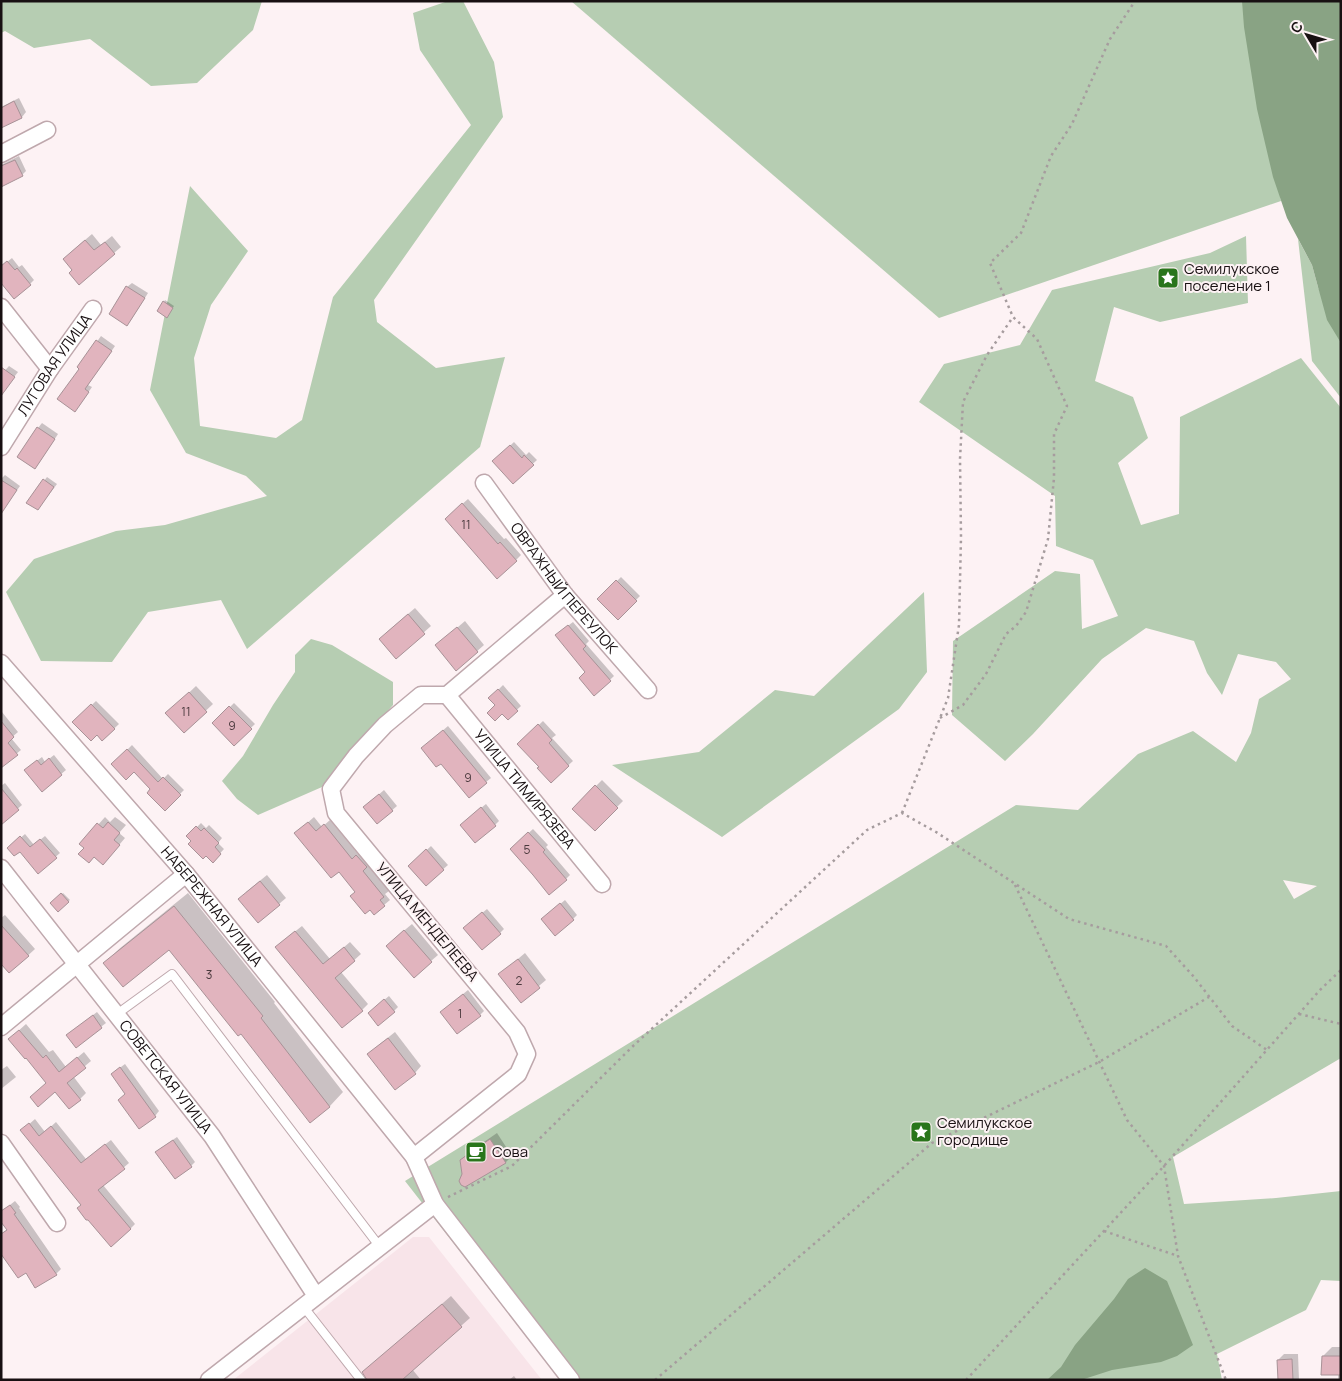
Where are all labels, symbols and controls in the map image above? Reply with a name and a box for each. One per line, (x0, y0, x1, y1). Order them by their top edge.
north arrow (1282, 10, 1332, 60)
text: С (1286, 17, 1307, 37)
place label: Семилукское поселение 1 (1184, 258, 1279, 296)
place icon: Семилукское поселение 1 (1156, 266, 1180, 290)
street label: ЛУГОВАЯ УЛИЦА (12, 309, 97, 420)
house number: 11 (461, 516, 471, 533)
street label: ОВРАЖНЫЙ ПЕРЕУЛОК (506, 518, 623, 658)
house number: 11 (181, 703, 191, 720)
house number: 9 (228, 717, 236, 734)
street label: УЛИЦА ТИМИРЯЗЕВА (469, 725, 580, 854)
house number: 9 (464, 769, 472, 786)
street label: НАБЕРЕЖНАЯ УЛИЦА (156, 841, 268, 971)
house number: 5 (524, 841, 531, 858)
street label: УЛИЦА МЕНДЕЛЕЕВА (371, 858, 484, 986)
house number: 3 (206, 966, 212, 983)
house number: 2 (516, 972, 523, 989)
house number: 1 (458, 1005, 462, 1022)
street label: СОВЕТСКАЯ УЛИЦА (115, 1015, 218, 1138)
place label: Семилукское городище (937, 1112, 1032, 1150)
place icon: Семилукское городище (909, 1120, 933, 1144)
cafe icon: Сова (464, 1140, 488, 1164)
place label: Сова (492, 1141, 528, 1162)

